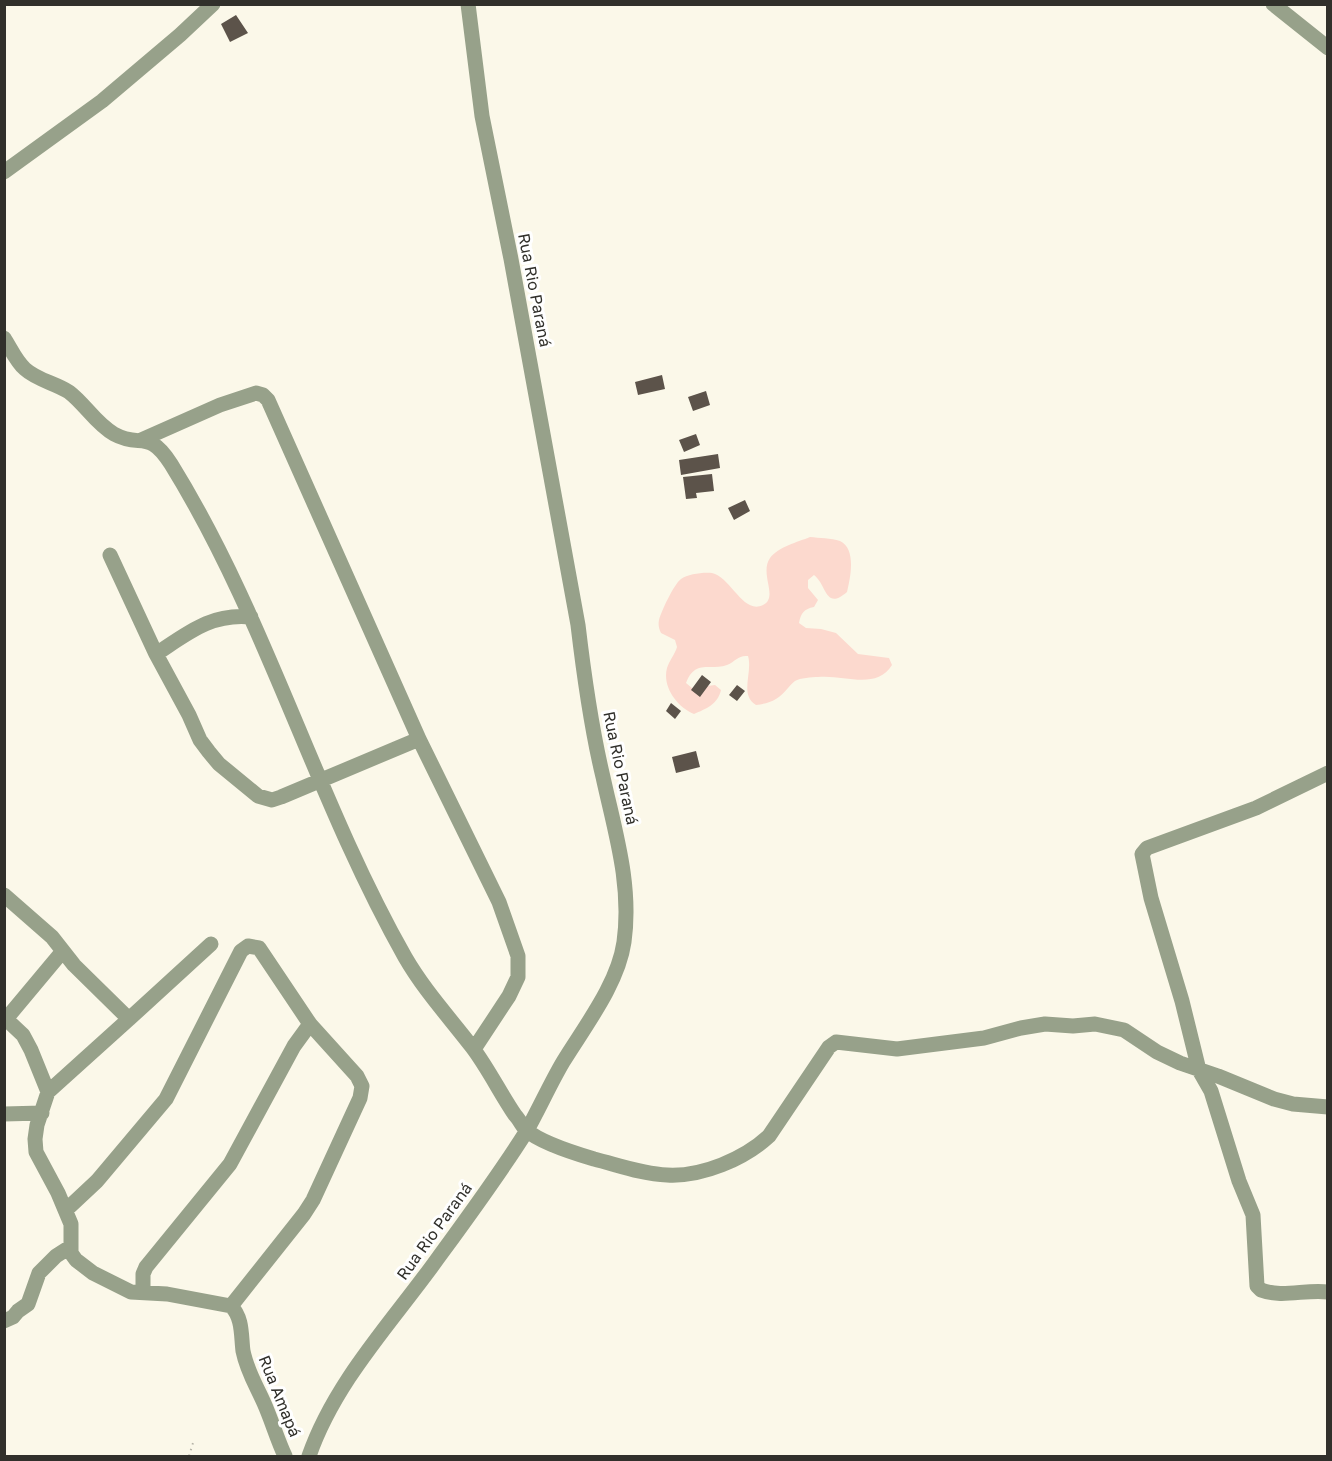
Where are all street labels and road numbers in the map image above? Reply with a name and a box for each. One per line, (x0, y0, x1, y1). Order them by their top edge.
street label: Rua Rio Paraná (514, 231, 556, 349)
street label: Rua Rio Paraná (599, 709, 643, 827)
street label: Rua Rio Paraná (392, 1178, 476, 1284)
street label: Rua Amapá (255, 1352, 305, 1440)

